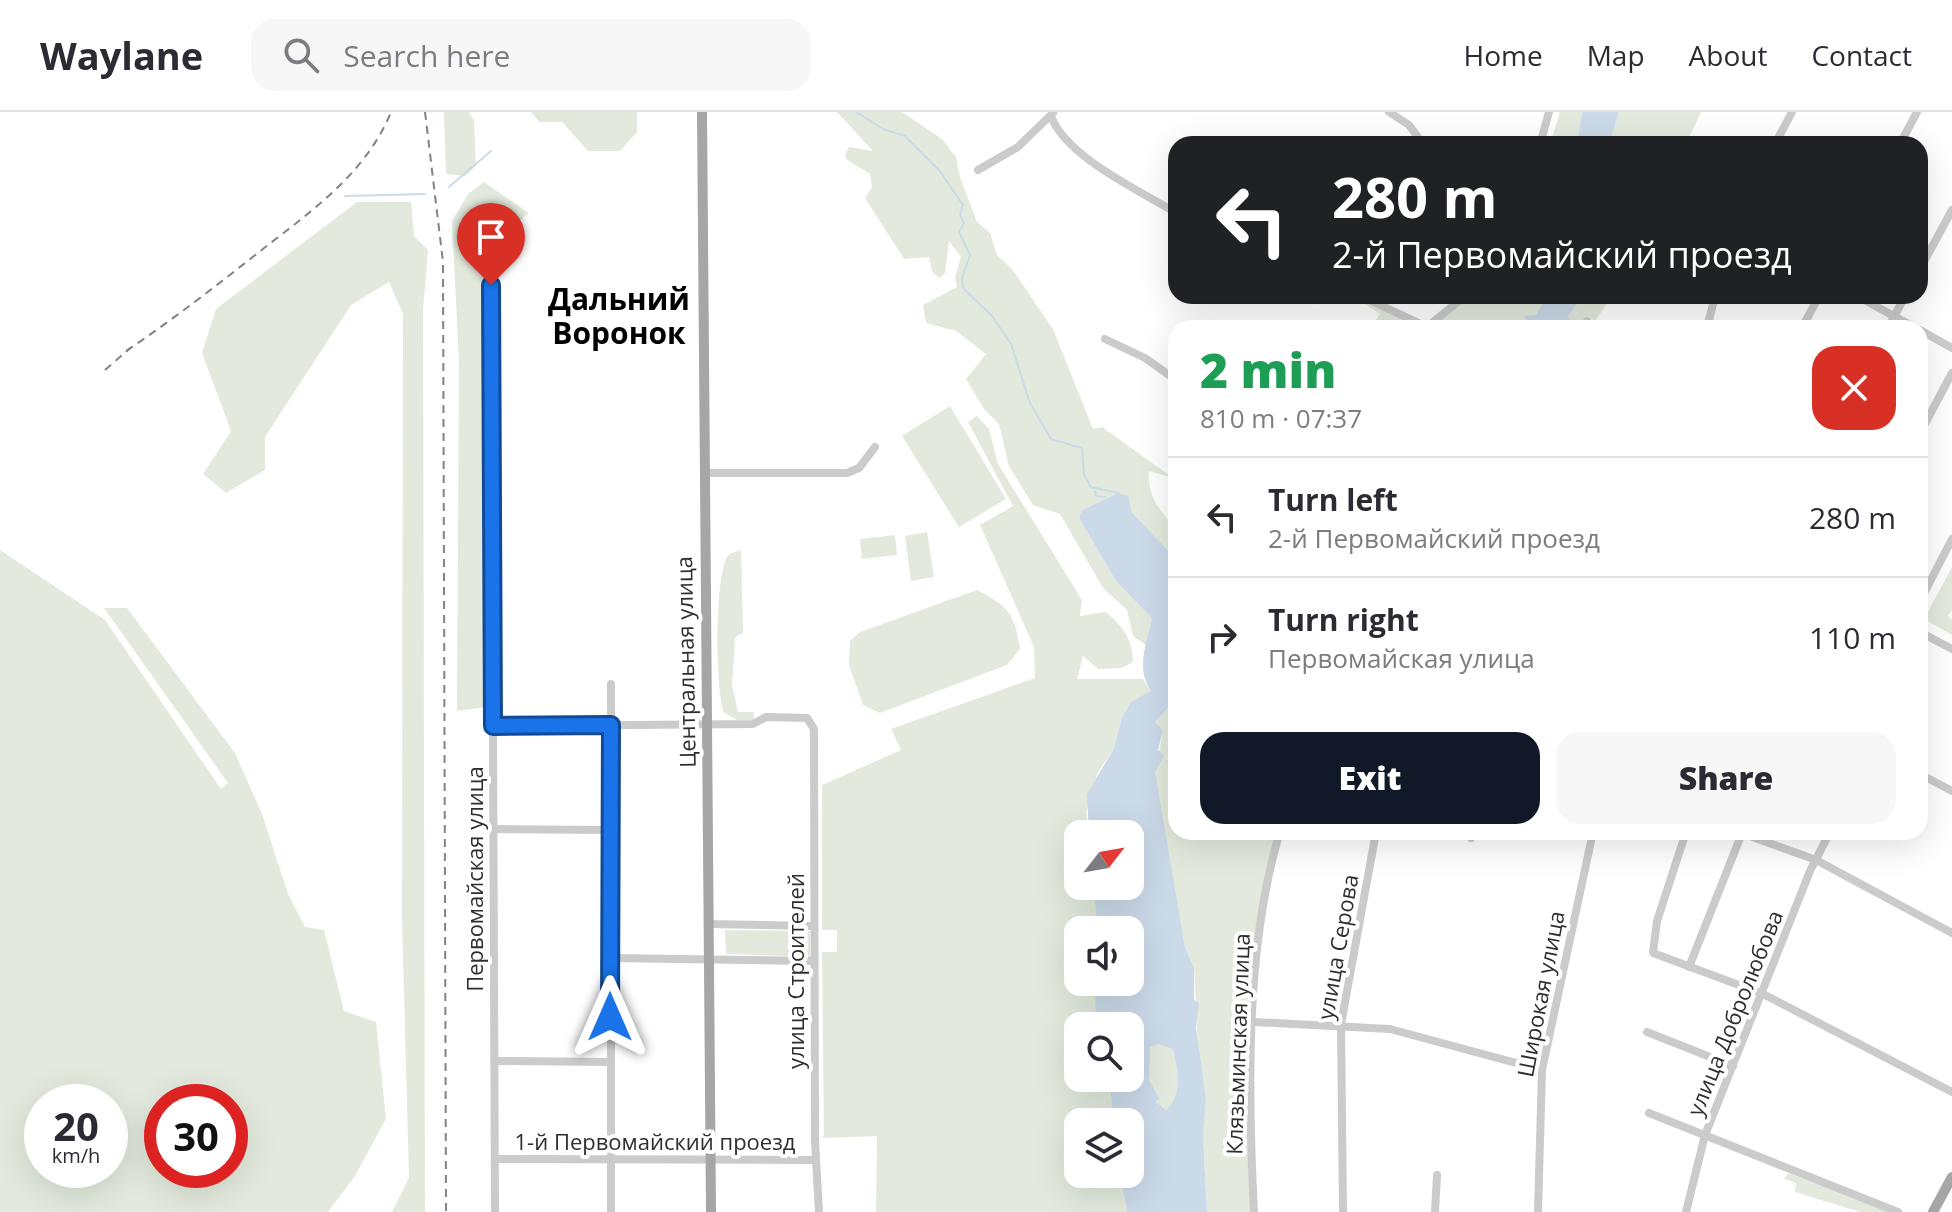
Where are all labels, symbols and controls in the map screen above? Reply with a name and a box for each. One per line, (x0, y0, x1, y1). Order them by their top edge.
search box (251, 19, 811, 91)
text: Waylane (40, 29, 203, 81)
icon: search (279, 33, 323, 77)
text: Search here (343, 35, 510, 76)
text: Home (1464, 36, 1543, 74)
text: Map (1587, 36, 1645, 74)
text: About (1689, 36, 1767, 74)
text: Contact (1811, 36, 1912, 74)
text: 280 m (1332, 158, 1498, 234)
icon: left (1200, 168, 1304, 272)
pin (457, 203, 525, 285)
icon: arrive (469, 215, 513, 259)
text: 2-й Первомайский проезд (1332, 230, 1792, 279)
district label: Дальний Воронок (548, 278, 690, 353)
text: 2 min (1200, 337, 1336, 402)
button: close (1812, 346, 1896, 430)
text: 810 m · 07:37 (1200, 400, 1362, 436)
text: Turn left (1268, 479, 1398, 520)
icon: left (1200, 495, 1244, 539)
text: 280 m (1809, 497, 1896, 538)
text: 2-й Первомайский проезд (1268, 520, 1600, 556)
street label: Центральная улица (668, 556, 702, 768)
text: Turn right (1268, 599, 1419, 640)
icon: right (1200, 615, 1244, 659)
text: 110 m (1809, 617, 1896, 658)
text: Первомайская улица (1268, 640, 1535, 676)
button: Exit (1200, 732, 1540, 824)
button: Share (1556, 732, 1896, 824)
street label: Первомайская улица (459, 766, 489, 992)
north arrow (1064, 820, 1144, 900)
map controls (1064, 820, 1144, 1188)
street label: улица Серова (1309, 872, 1365, 1022)
street label: улица Строителей (780, 873, 810, 1069)
street label: улица Добролюбова (1679, 905, 1789, 1120)
street label: Широкая улица (1509, 908, 1571, 1079)
button: sound (1064, 916, 1144, 996)
street label: Клязьминская улица (1218, 933, 1256, 1155)
position arrow (568, 975, 652, 1059)
button: search (1064, 1012, 1144, 1092)
speed limit sign: 30 (144, 1084, 248, 1188)
text: 20 (53, 1098, 99, 1153)
button: layers (1064, 1108, 1144, 1188)
street label: 1-й Первомайский проезд (515, 1126, 796, 1156)
text: km/h (52, 1142, 100, 1169)

